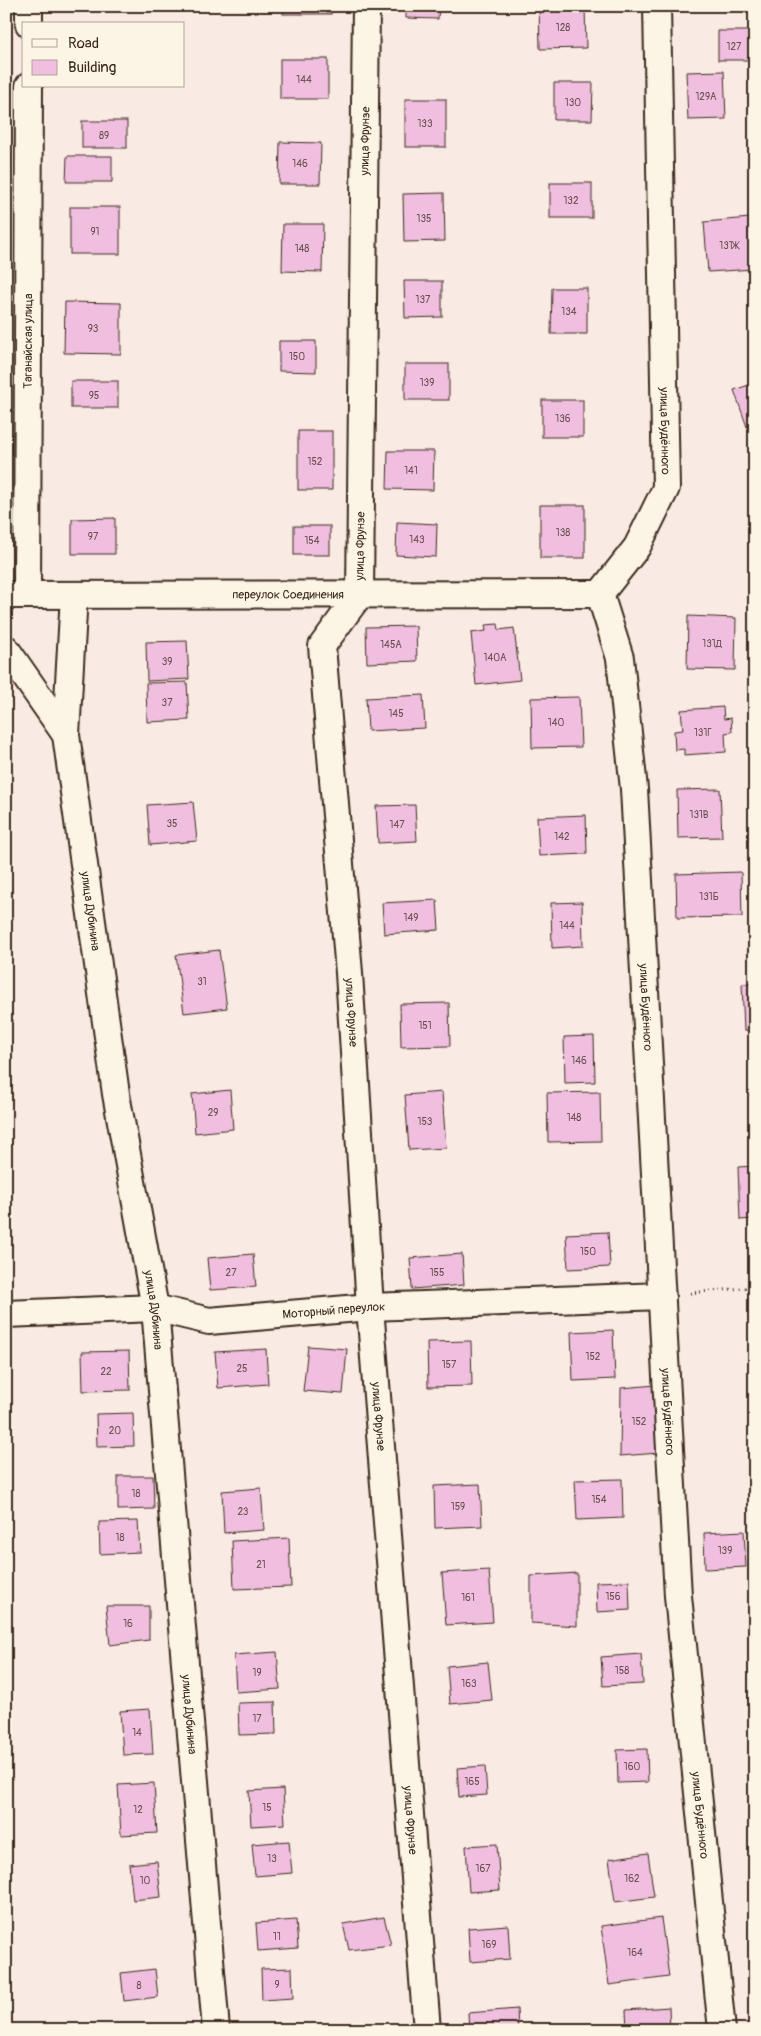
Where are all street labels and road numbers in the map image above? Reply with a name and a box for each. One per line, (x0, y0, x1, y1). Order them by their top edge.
street label: улица Фрунзе (357, 106, 374, 177)
street label: Таганайская улица (21, 293, 36, 389)
street label: улица Будённого (656, 386, 673, 475)
street label: улица Фрунзе (352, 511, 369, 582)
street label: переулок Соединения (232, 587, 344, 603)
street label: улица Дубинина (77, 869, 103, 952)
street label: улица Будённого (635, 962, 655, 1052)
street label: улица Фрунзе (341, 976, 361, 1047)
street label: улица Дубинина (140, 1268, 166, 1351)
street label: Моторный переулок (282, 1299, 386, 1323)
street label: улица Будённого (658, 1367, 677, 1456)
street label: улица Фрунзе (368, 1380, 388, 1452)
street label: улица Дубинина (178, 1673, 200, 1755)
street label: улица Будённого (688, 1770, 712, 1860)
street label: улица Фрунзе (400, 1784, 420, 1855)

